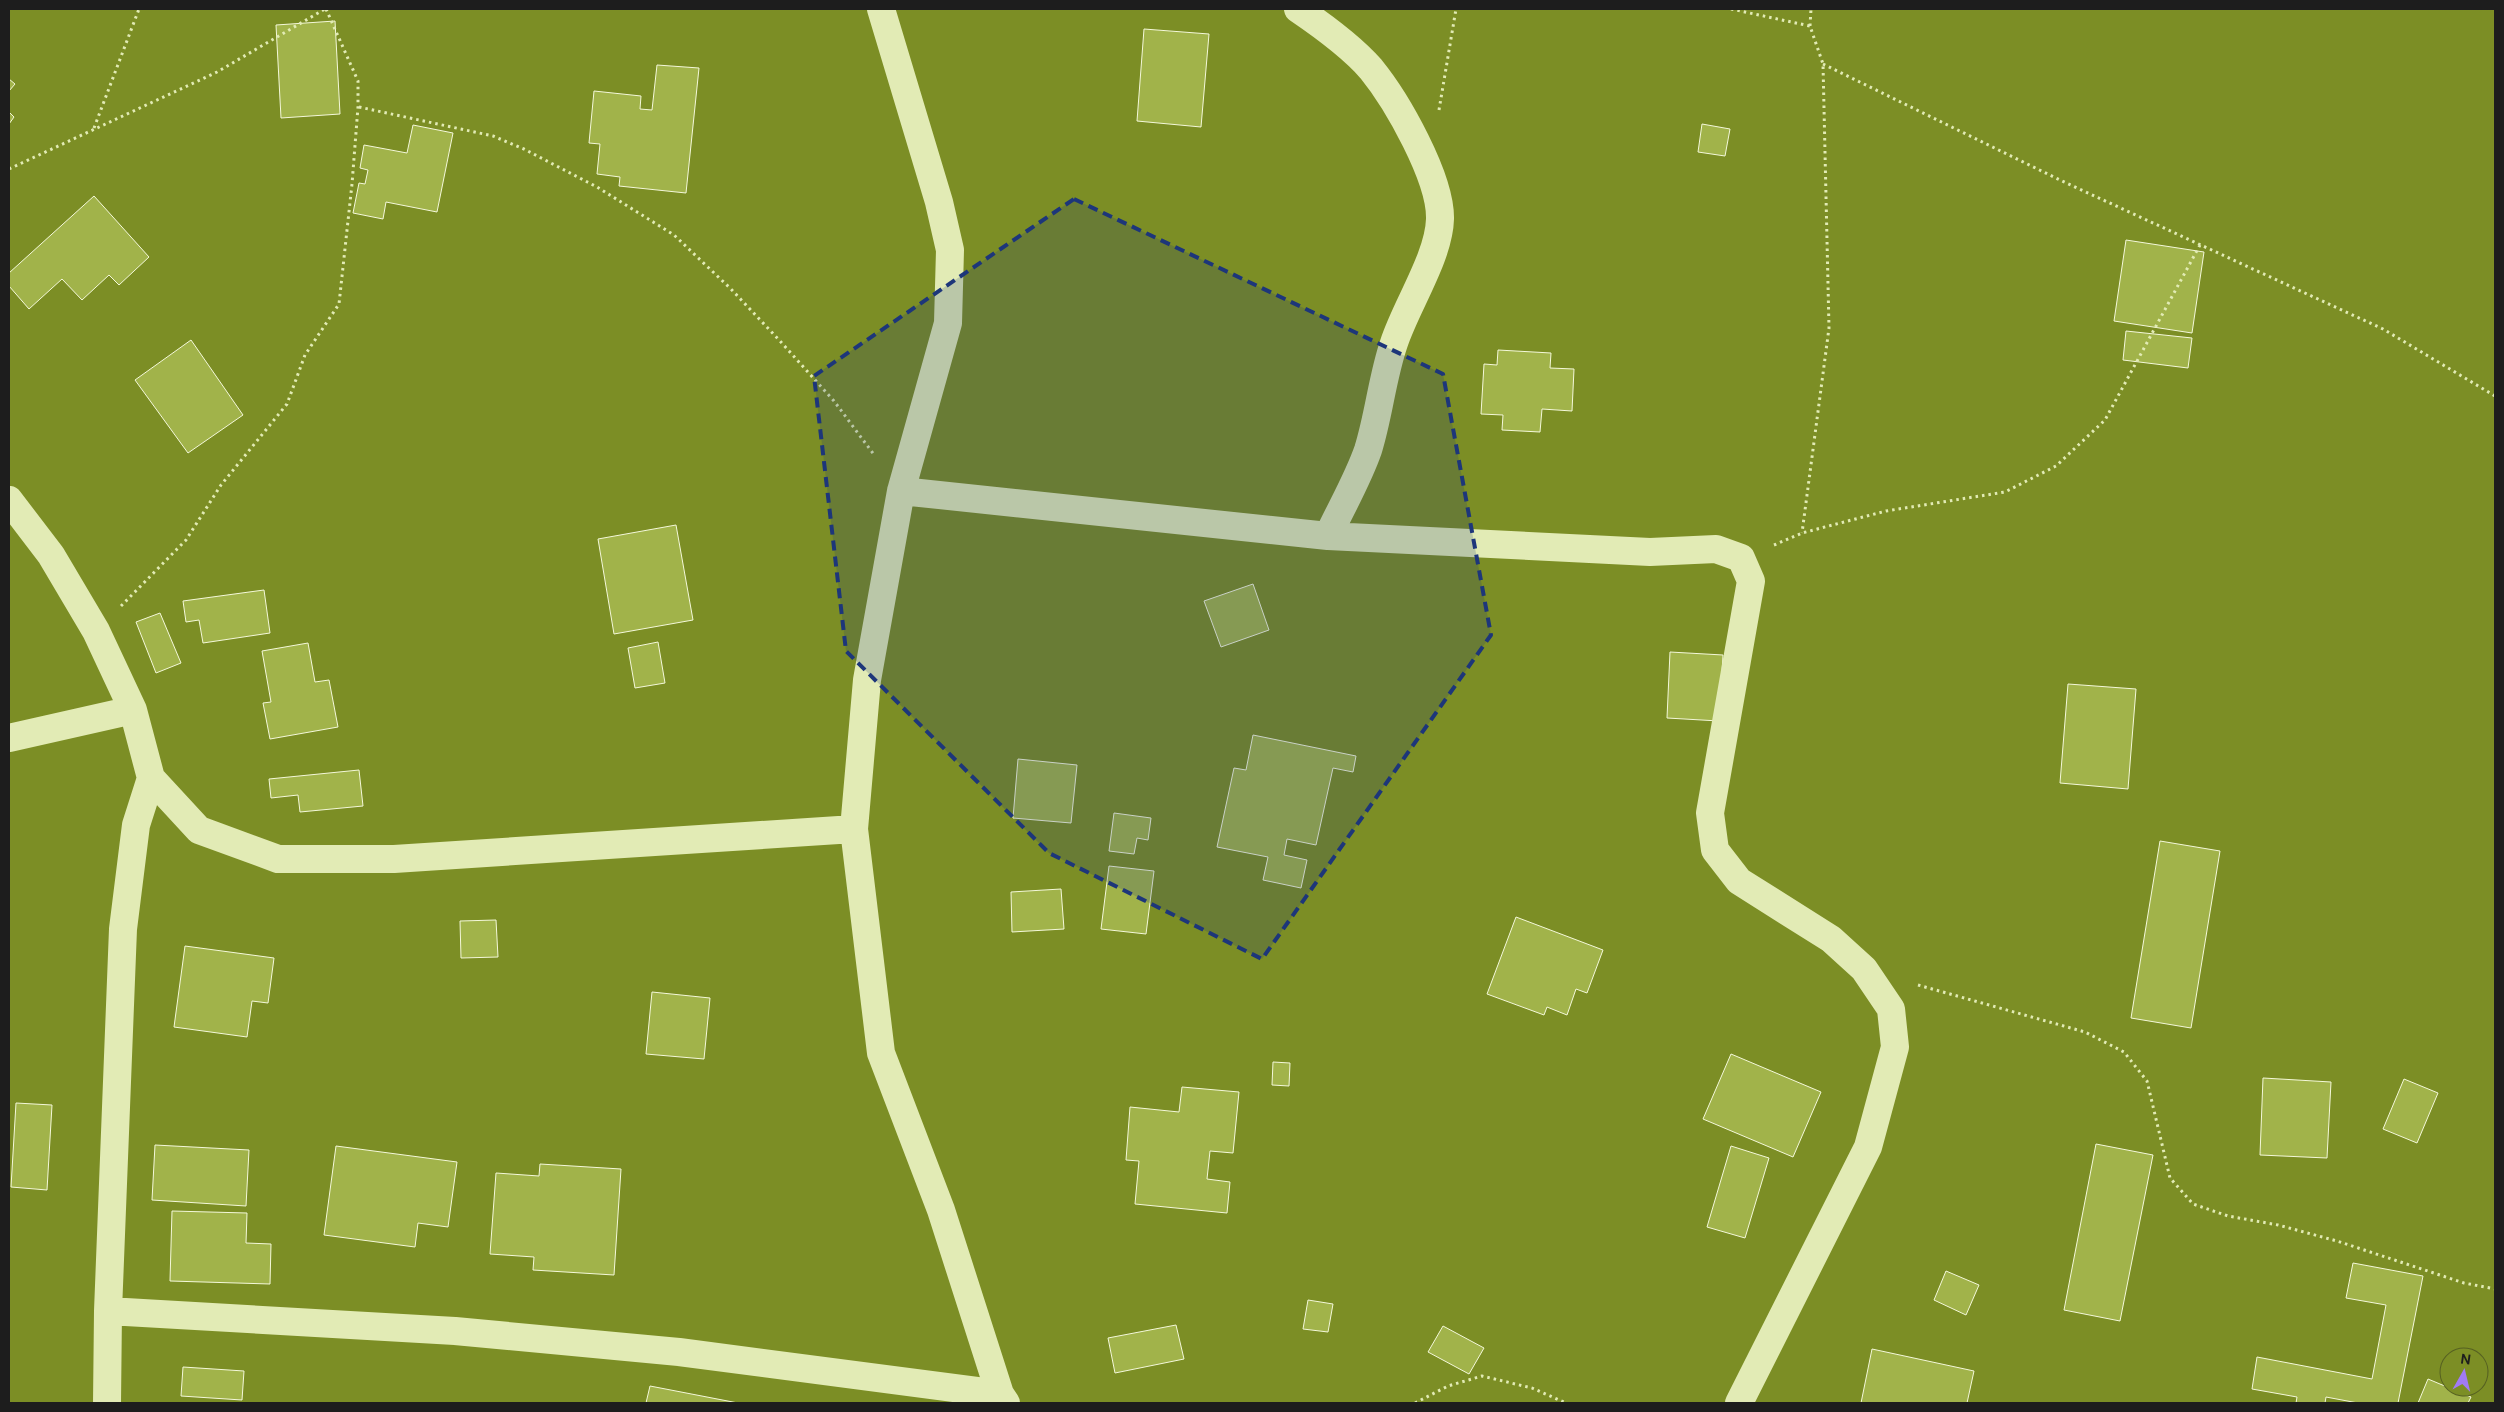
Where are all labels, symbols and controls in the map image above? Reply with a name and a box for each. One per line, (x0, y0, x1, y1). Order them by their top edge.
north arrow (2439, 1347, 2489, 1397)
text: N (2459, 1350, 2472, 1369)

